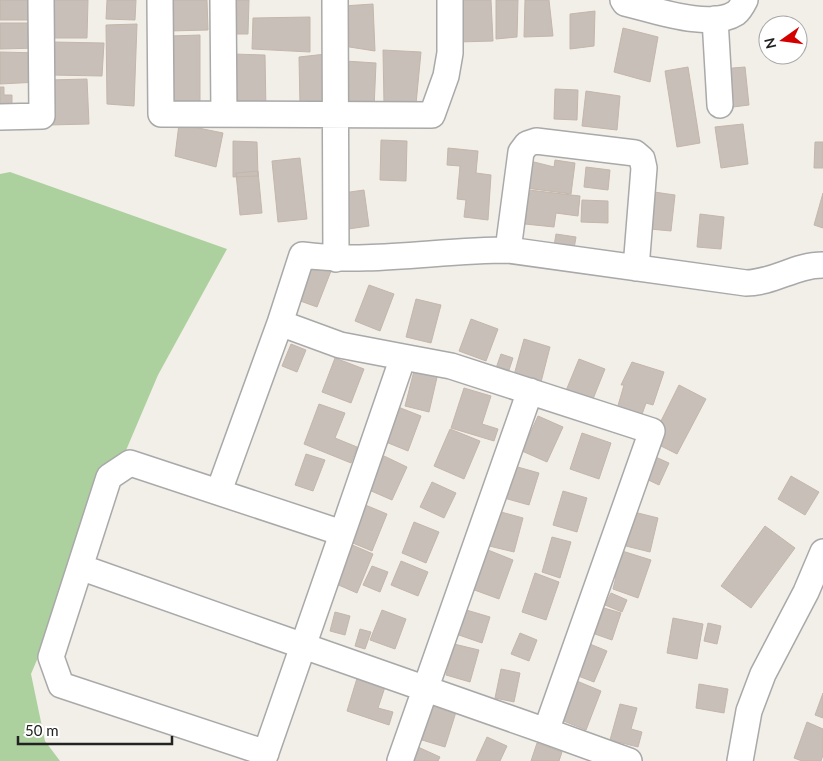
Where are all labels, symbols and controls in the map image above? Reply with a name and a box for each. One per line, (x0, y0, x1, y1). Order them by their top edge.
north arrow (758, 15, 808, 65)
text: N (760, 36, 779, 51)
scale bar (18, 714, 171, 746)
text: 50 m (25, 721, 59, 739)

